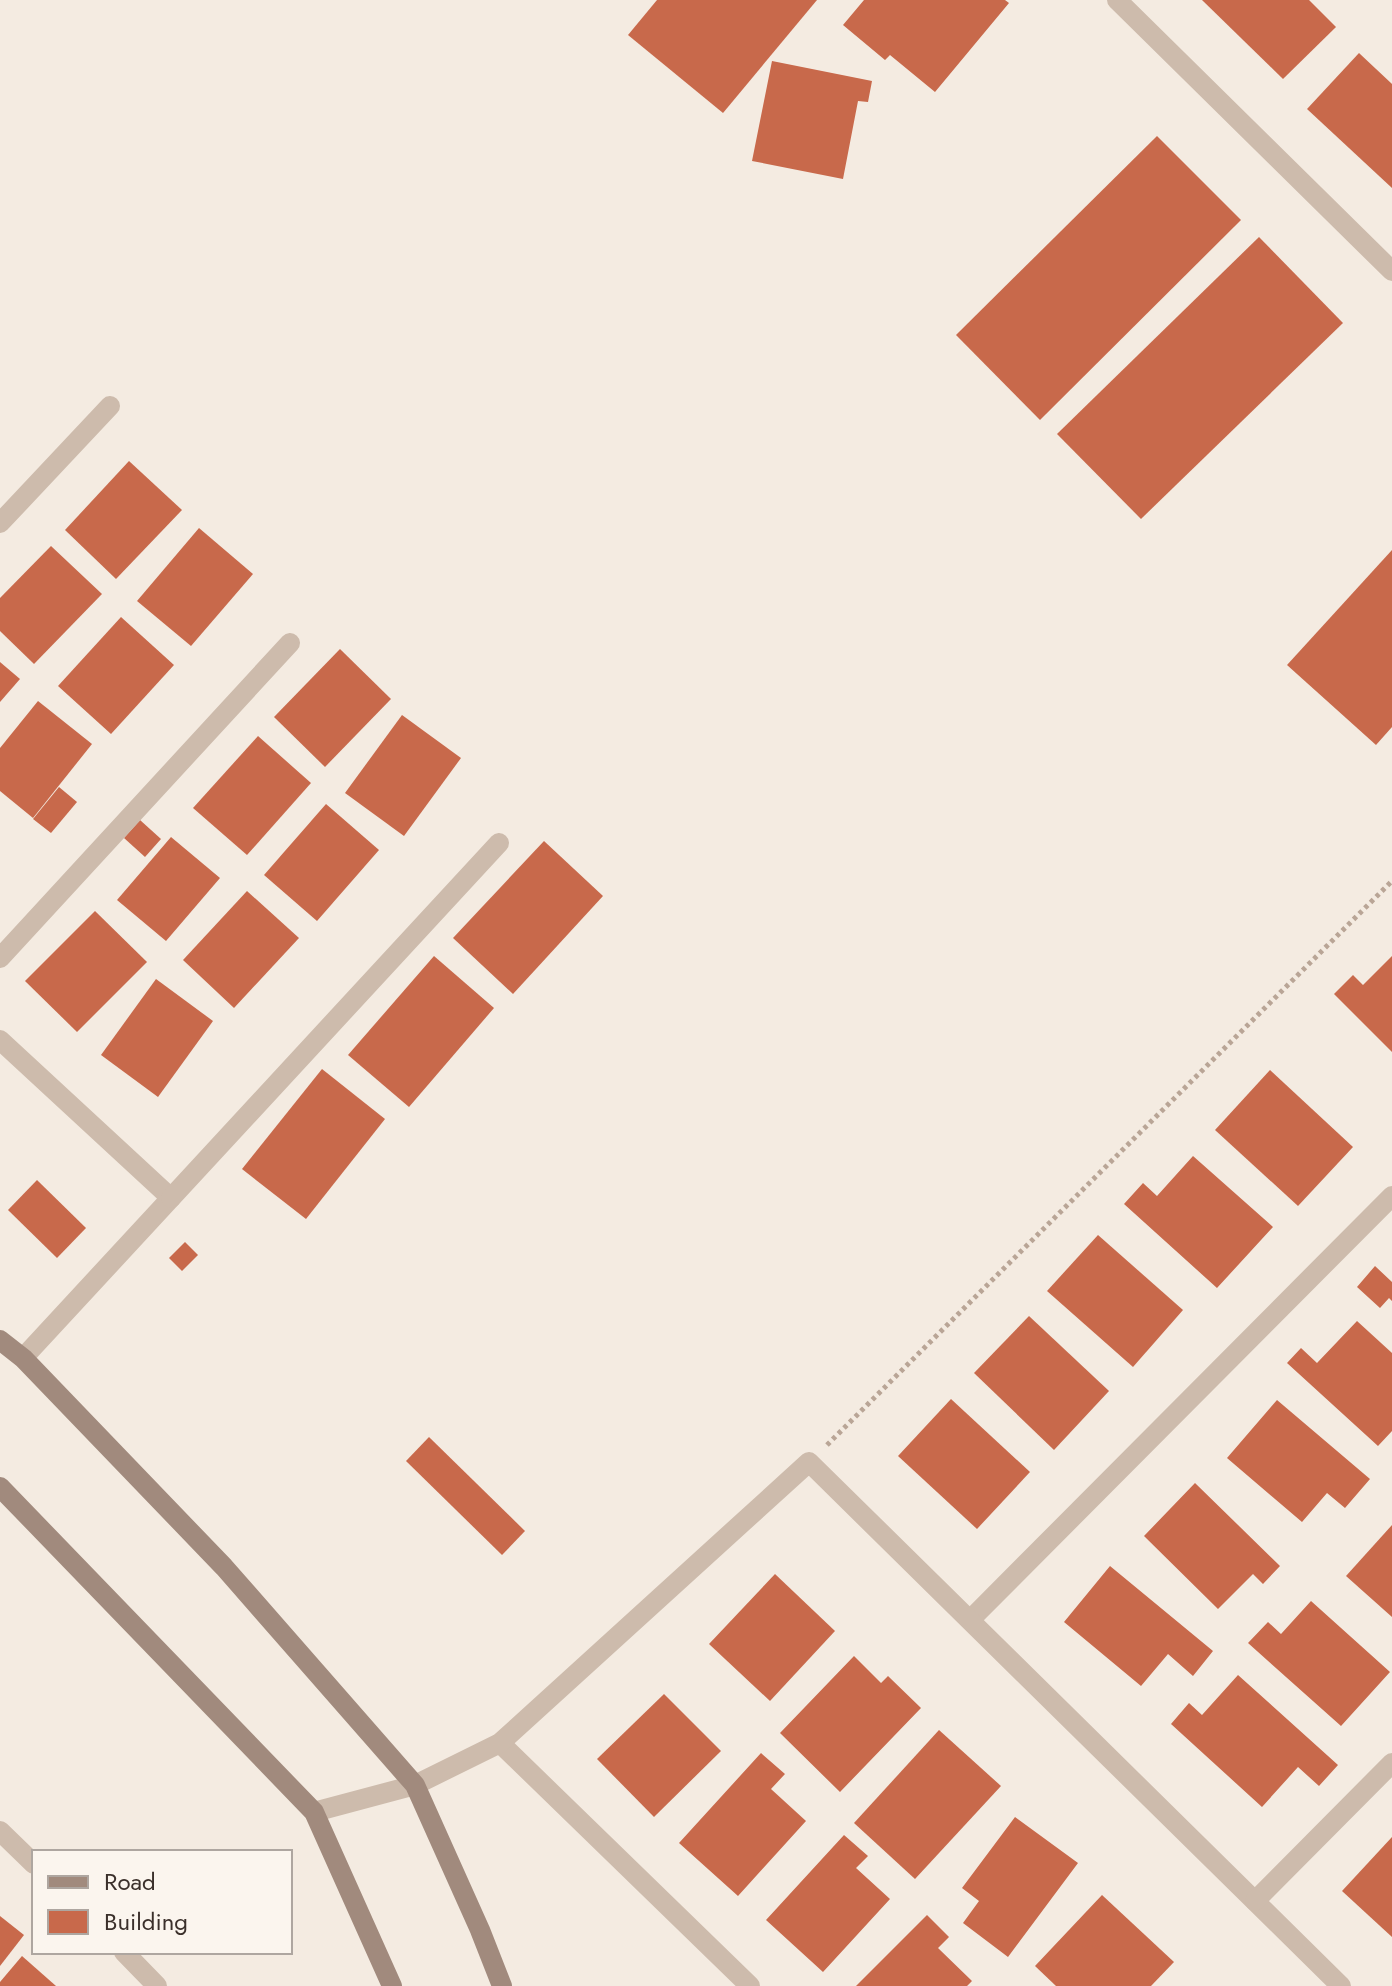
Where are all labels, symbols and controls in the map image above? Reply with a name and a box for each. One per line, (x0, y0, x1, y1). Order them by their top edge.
legend (32, 1850, 292, 1954)
text: Road (104, 1864, 156, 1899)
text: Building (104, 1904, 188, 1939)

